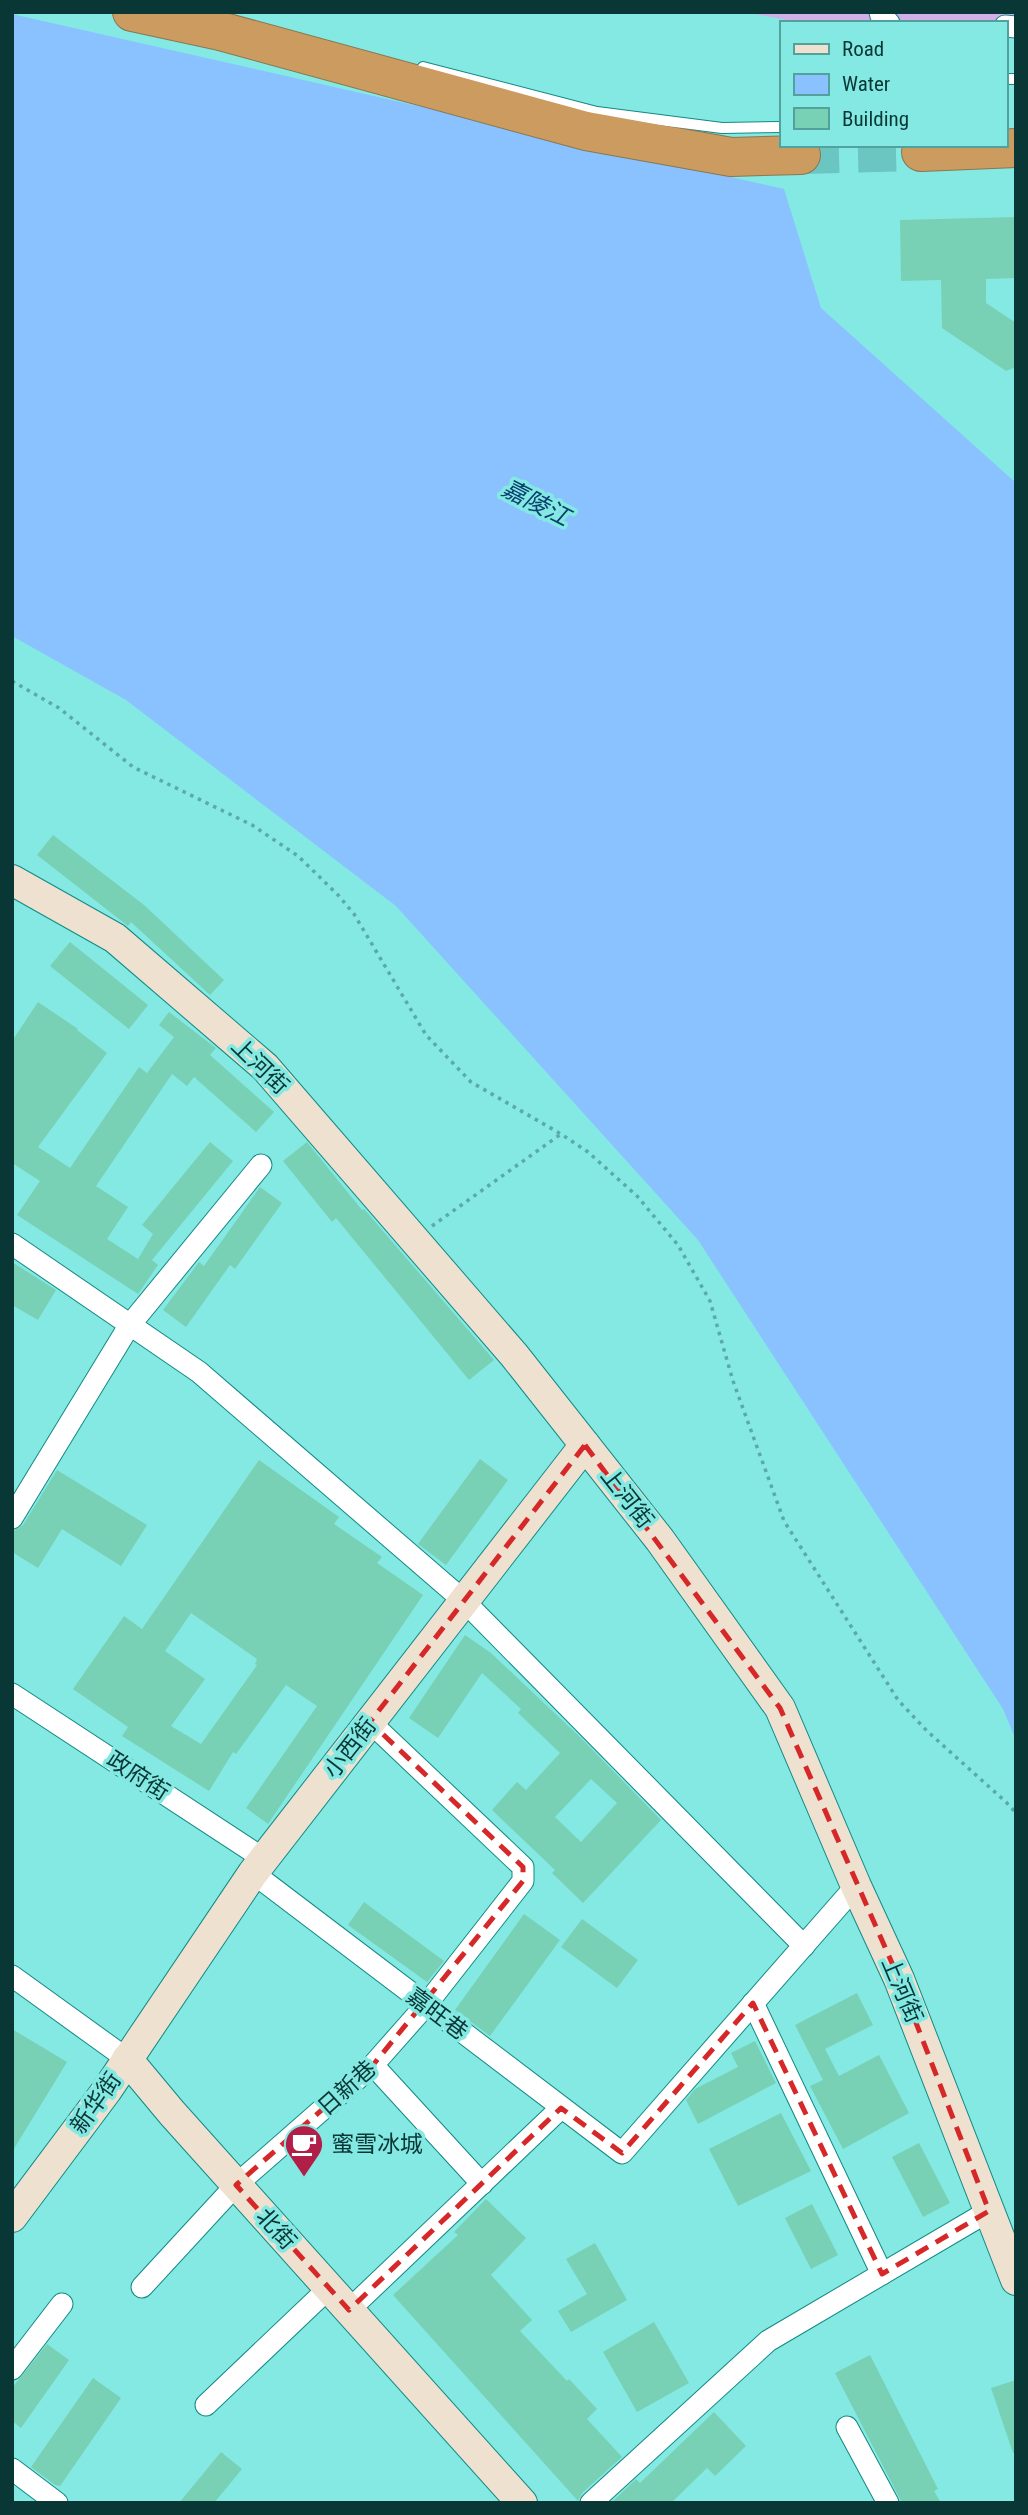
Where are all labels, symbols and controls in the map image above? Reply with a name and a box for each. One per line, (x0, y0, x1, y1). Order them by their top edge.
legend (780, 21, 1007, 147)
text: Road (842, 37, 884, 61)
text: Water (842, 72, 890, 96)
text: Building (842, 107, 909, 131)
water label: 嘉陵江 (498, 474, 577, 533)
street label: 上河街 (226, 1032, 294, 1100)
street label: 上河街 (595, 1463, 659, 1533)
street label: 小西街 (318, 1713, 382, 1783)
street label: 政府街 (102, 1746, 174, 1806)
street label: 上河街 (876, 1953, 928, 2027)
street label: 嘉旺巷 (401, 1982, 473, 2046)
street label: 日新巷 (312, 2055, 382, 2121)
street label: 新华街 (65, 2067, 127, 2139)
cafe icon: 蜜雪冰城 (283, 2123, 325, 2178)
place label: 蜜雪冰城 (331, 2131, 423, 2158)
street label: 北街 (251, 2203, 301, 2255)

